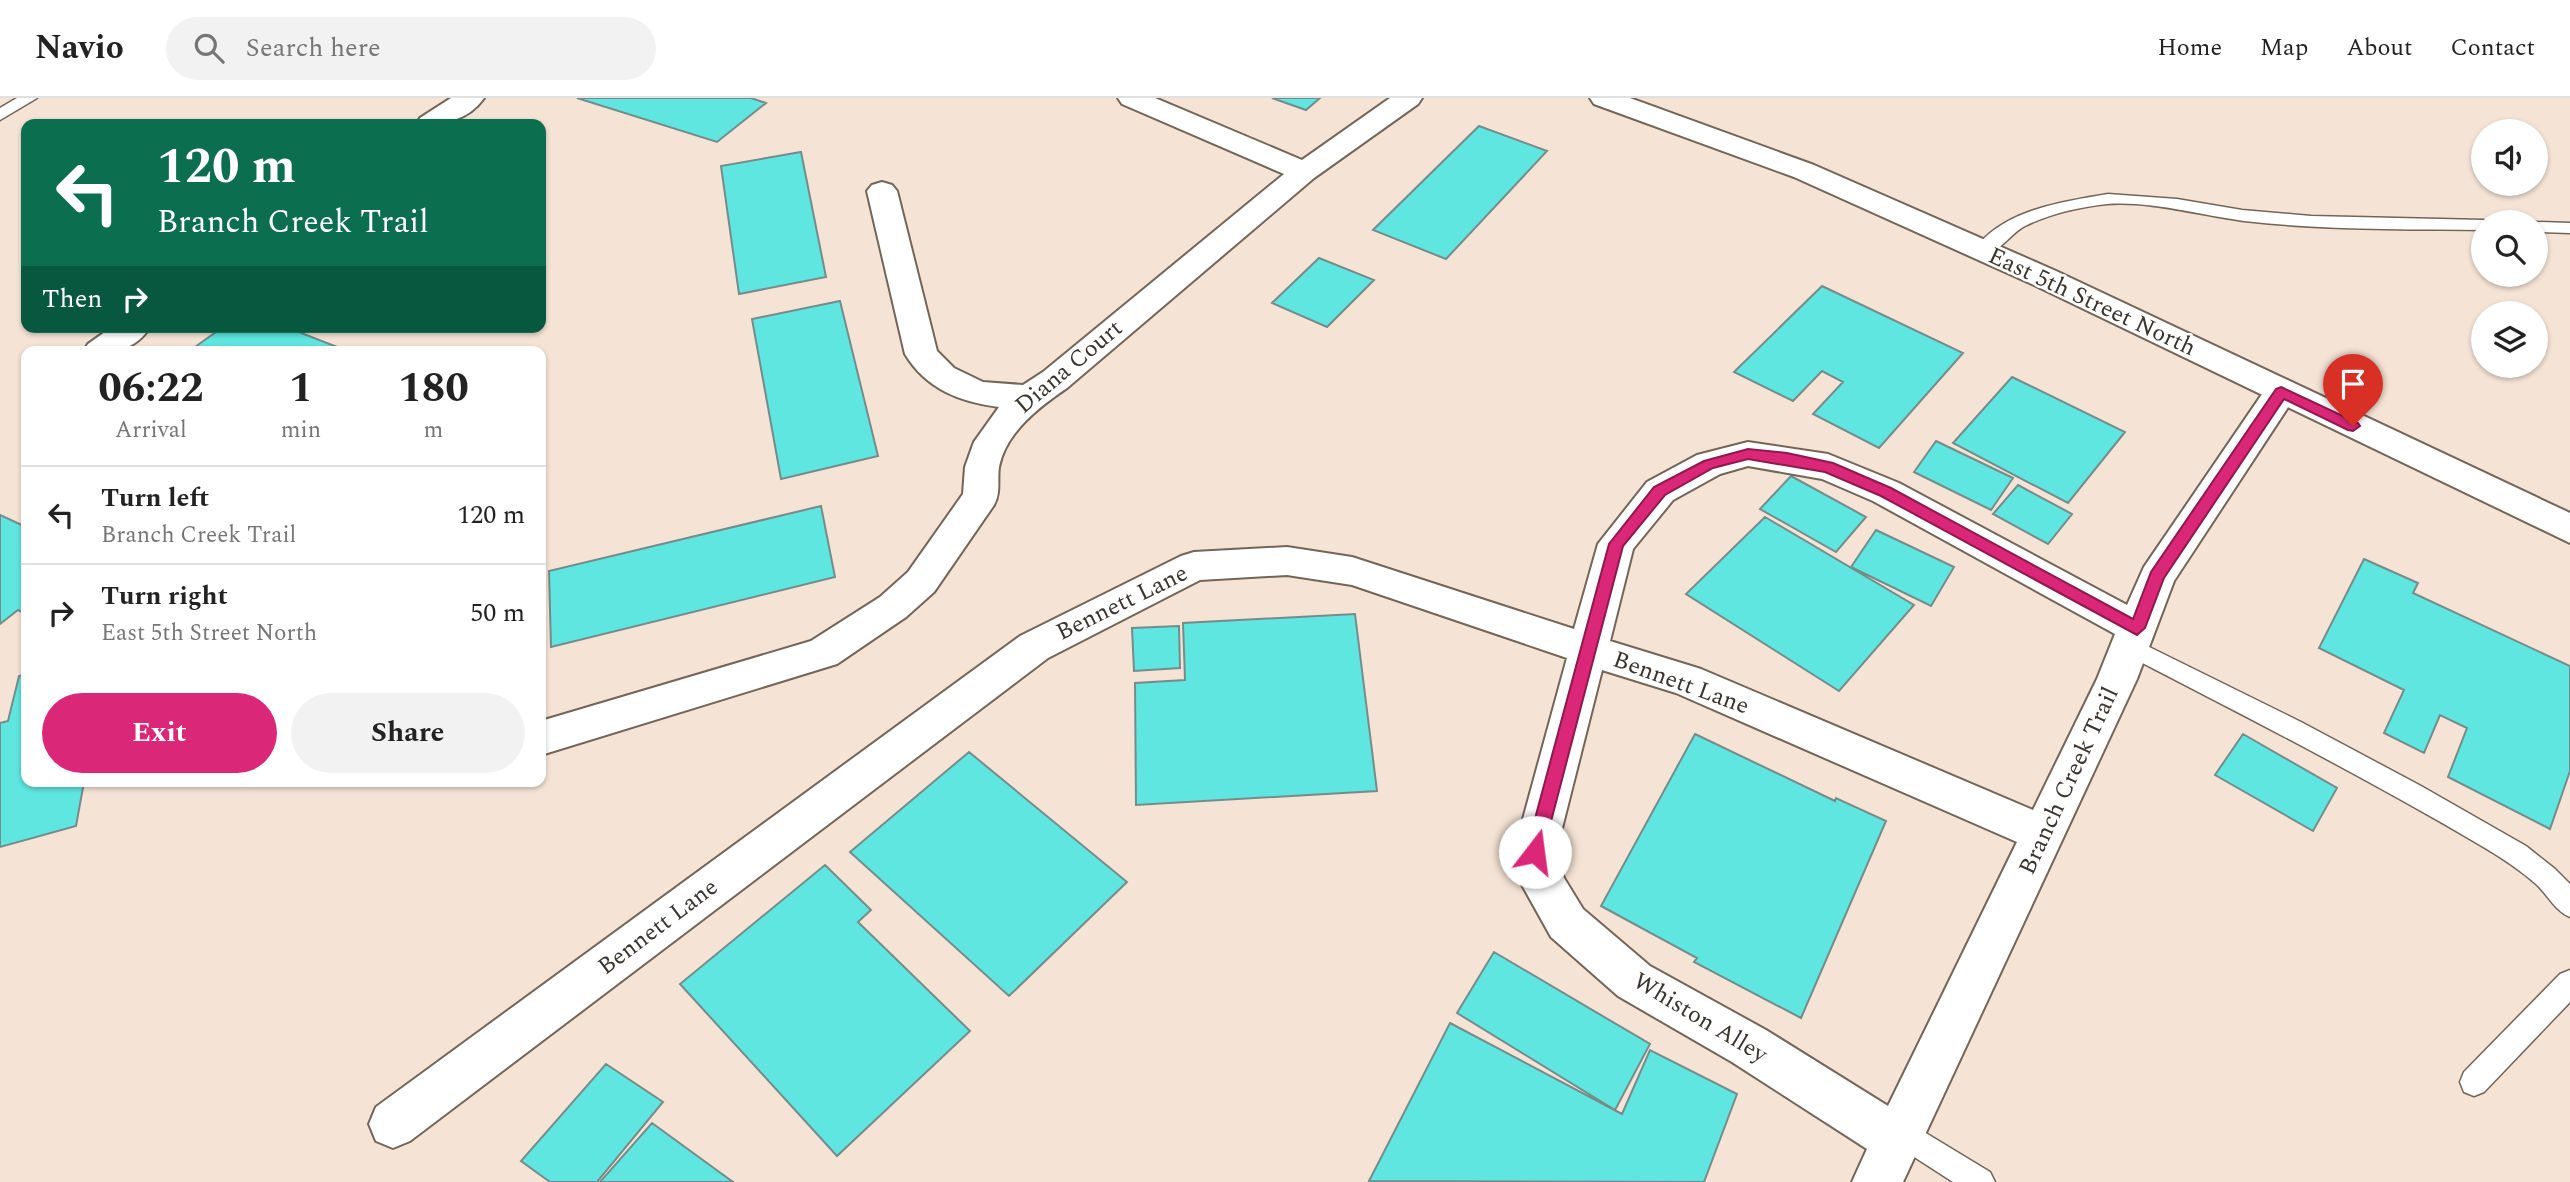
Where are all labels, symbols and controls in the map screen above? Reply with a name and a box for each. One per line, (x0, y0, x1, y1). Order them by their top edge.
search box (166, 17, 656, 80)
text: Navio (35, 23, 124, 73)
text: Search here (246, 28, 381, 68)
icon: search (190, 29, 228, 67)
text: Home (2157, 30, 2222, 66)
text: Map (2260, 30, 2308, 66)
text: About (2346, 30, 2412, 66)
text: Contact (2450, 30, 2535, 66)
map controls (2471, 119, 2548, 378)
button: sound (2471, 119, 2548, 196)
text: 120 m (157, 130, 296, 205)
icon: left (42, 147, 133, 238)
text: Branch Creek Trail (157, 198, 429, 247)
button: search (2471, 210, 2548, 287)
street label: East 5th Street North (1982, 238, 2202, 366)
text: Then (42, 279, 102, 319)
icon: right (116, 280, 154, 318)
button: layers (2471, 301, 2548, 378)
street label: Diana Court (1007, 311, 1131, 423)
pin (2323, 354, 2383, 426)
text: 06:22 (98, 357, 204, 420)
text: 1 (289, 357, 313, 420)
text: 180 (398, 357, 469, 420)
icon: arrive (2334, 365, 2372, 403)
text: Arrival (115, 413, 187, 448)
text: min (281, 413, 321, 448)
text: m (424, 413, 443, 448)
text: Turn left (101, 478, 209, 518)
text: 120 m (457, 495, 525, 535)
icon: left (42, 496, 80, 534)
text: Branch Creek Trail (101, 518, 296, 553)
street label: Bennett Lane (1050, 556, 1194, 650)
text: Turn right (101, 576, 228, 616)
text: 50 m (470, 593, 525, 633)
icon: right (42, 594, 80, 632)
text: East 5th Street North (101, 616, 317, 651)
street label: Bennett Lane (1608, 642, 1754, 724)
street label: Branch Creek Trail (2010, 681, 2128, 881)
button: Exit (42, 693, 277, 773)
button: Share (291, 693, 525, 773)
position arrow (1498, 815, 1572, 889)
street label: Bennett Lane (590, 870, 726, 984)
street label: Whiston Alley (1626, 964, 1775, 1073)

